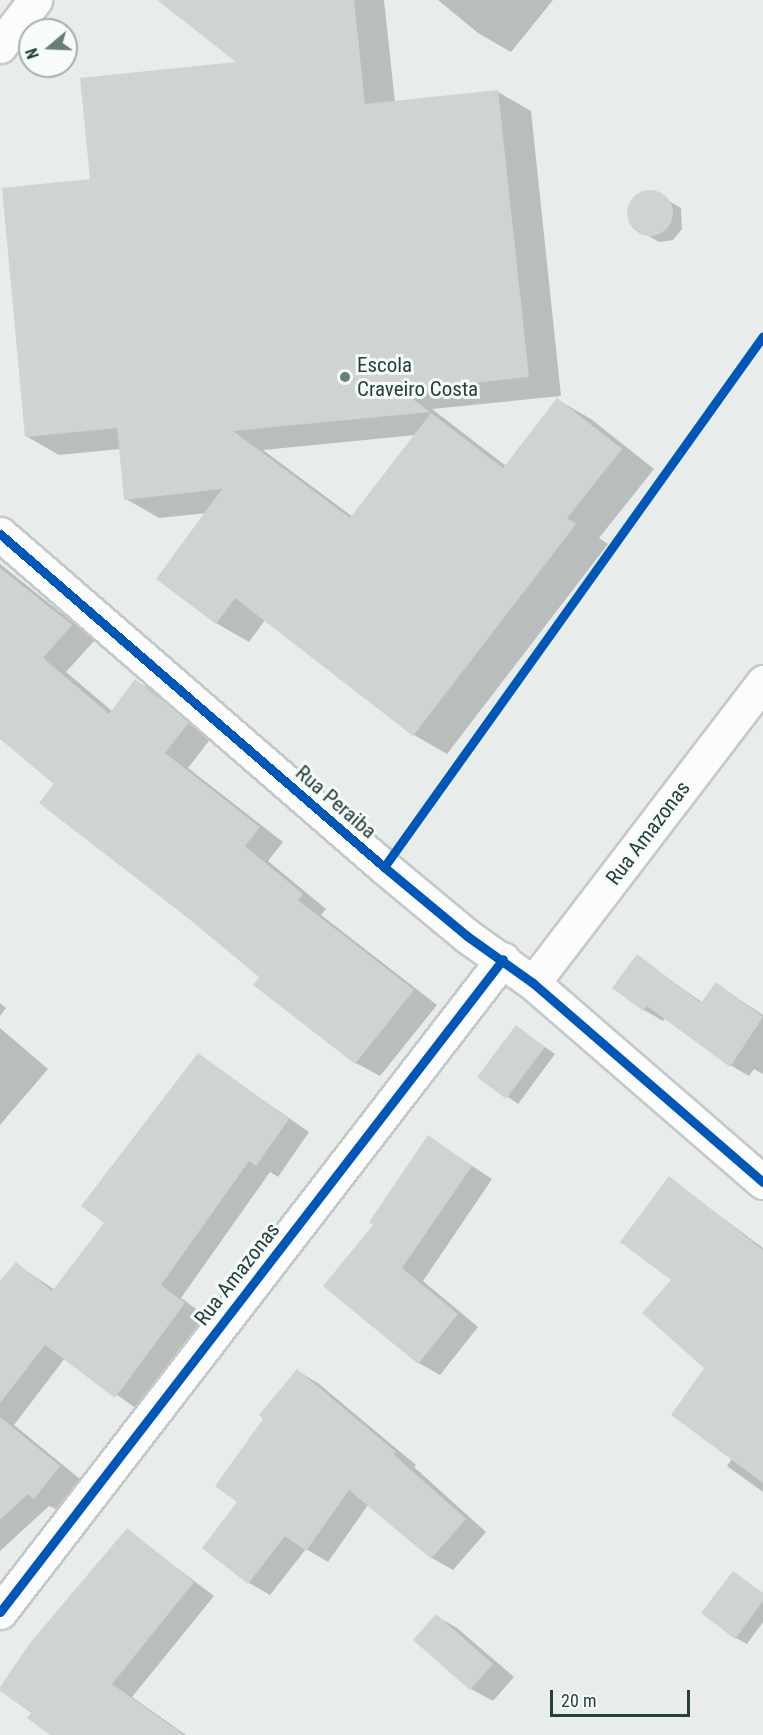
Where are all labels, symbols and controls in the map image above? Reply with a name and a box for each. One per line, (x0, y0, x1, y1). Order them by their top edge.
north arrow (18, 18, 78, 78)
text: N (22, 46, 43, 61)
place label: Escola Craveiro Costa (357, 352, 478, 402)
marker: Escola Craveiro Costa (338, 370, 352, 384)
street label: Rua Peraiba (290, 760, 382, 844)
street label: Rua Amazonas (601, 776, 695, 890)
street label: Rua Amazonas (189, 1218, 285, 1330)
scale bar (553, 1678, 692, 1716)
text: 20 m (561, 1690, 596, 1711)

